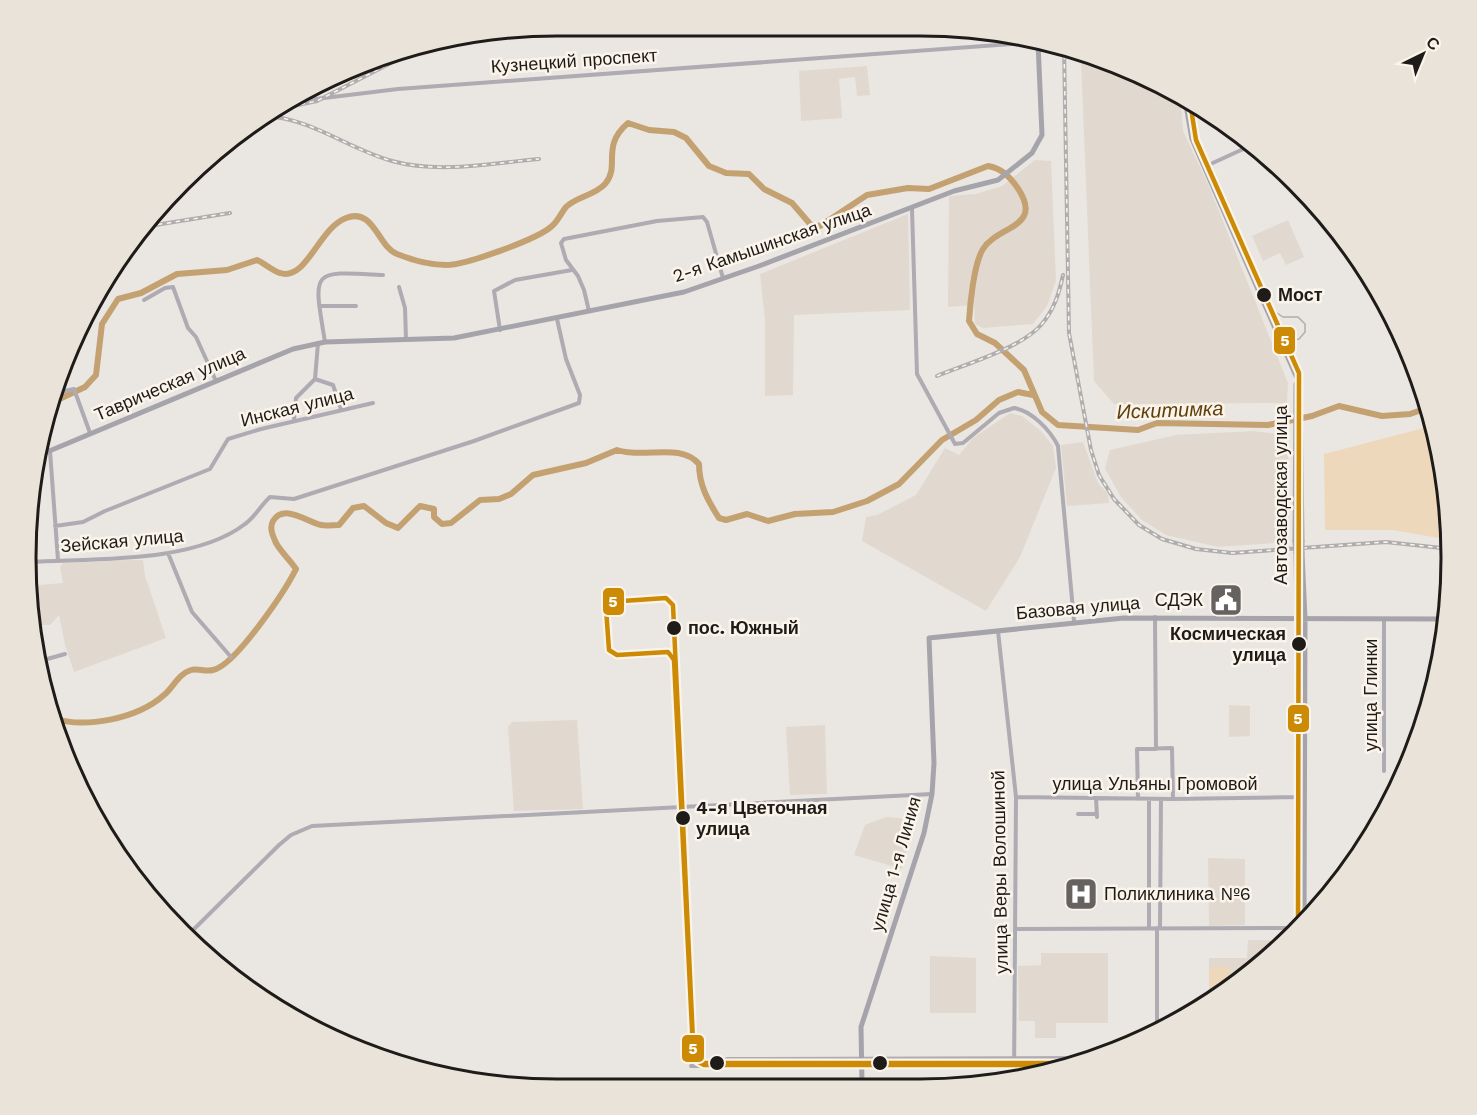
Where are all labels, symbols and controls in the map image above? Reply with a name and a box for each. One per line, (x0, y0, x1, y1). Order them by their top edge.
north arrow (1393, 24, 1453, 84)
text: С (1422, 33, 1444, 55)
street label: Кузнецкий проспект (490, 44, 658, 77)
street label: 2-я Камышинская улица (670, 198, 875, 286)
place label: Мост (1278, 284, 1323, 305)
marker: Мост (1255, 286, 1273, 304)
line badge: 5 (1273, 326, 1296, 355)
text: 5 (1280, 331, 1290, 350)
street label: Таврическая улица (91, 342, 249, 425)
street label: Инская улица (238, 382, 356, 431)
water label: Искитимка (1116, 396, 1224, 424)
street label: Автозаводская улица (1270, 404, 1291, 585)
street label: Зейская улица (59, 525, 185, 556)
public building icon: СДЭК (1208, 582, 1244, 618)
line badge: 5 (602, 587, 625, 616)
place label: СДЭК (1155, 589, 1204, 610)
text: 5 (608, 592, 618, 611)
street label: Базовая улица (1015, 592, 1142, 623)
place label: пос. Южный (688, 617, 799, 638)
marker: пос. Южный (665, 619, 683, 637)
place label: Космическая улица (1170, 623, 1287, 665)
marker: Космическая улица (1290, 635, 1308, 653)
street label: улица Глинки (1360, 639, 1381, 751)
line badge: 5 (1287, 704, 1310, 733)
text: 5 (1293, 709, 1303, 728)
street label: улица Веры Волошиной (987, 770, 1012, 974)
street label: улица Ульяны Громовой (1052, 773, 1258, 794)
street label: улица 1-я Линия (866, 794, 925, 934)
place label: 4-я Цветочная улица (696, 797, 828, 839)
marker: 4-я Цветочная улица (674, 809, 692, 827)
hospital icon: Поликлиника №6 (1063, 876, 1099, 912)
place label: Поликлиника №6 (1104, 883, 1251, 904)
line badge: 5 (681, 1034, 705, 1063)
text: 5 (688, 1039, 698, 1058)
unlabelled marker (708, 1054, 726, 1072)
unlabelled marker (871, 1054, 889, 1072)

